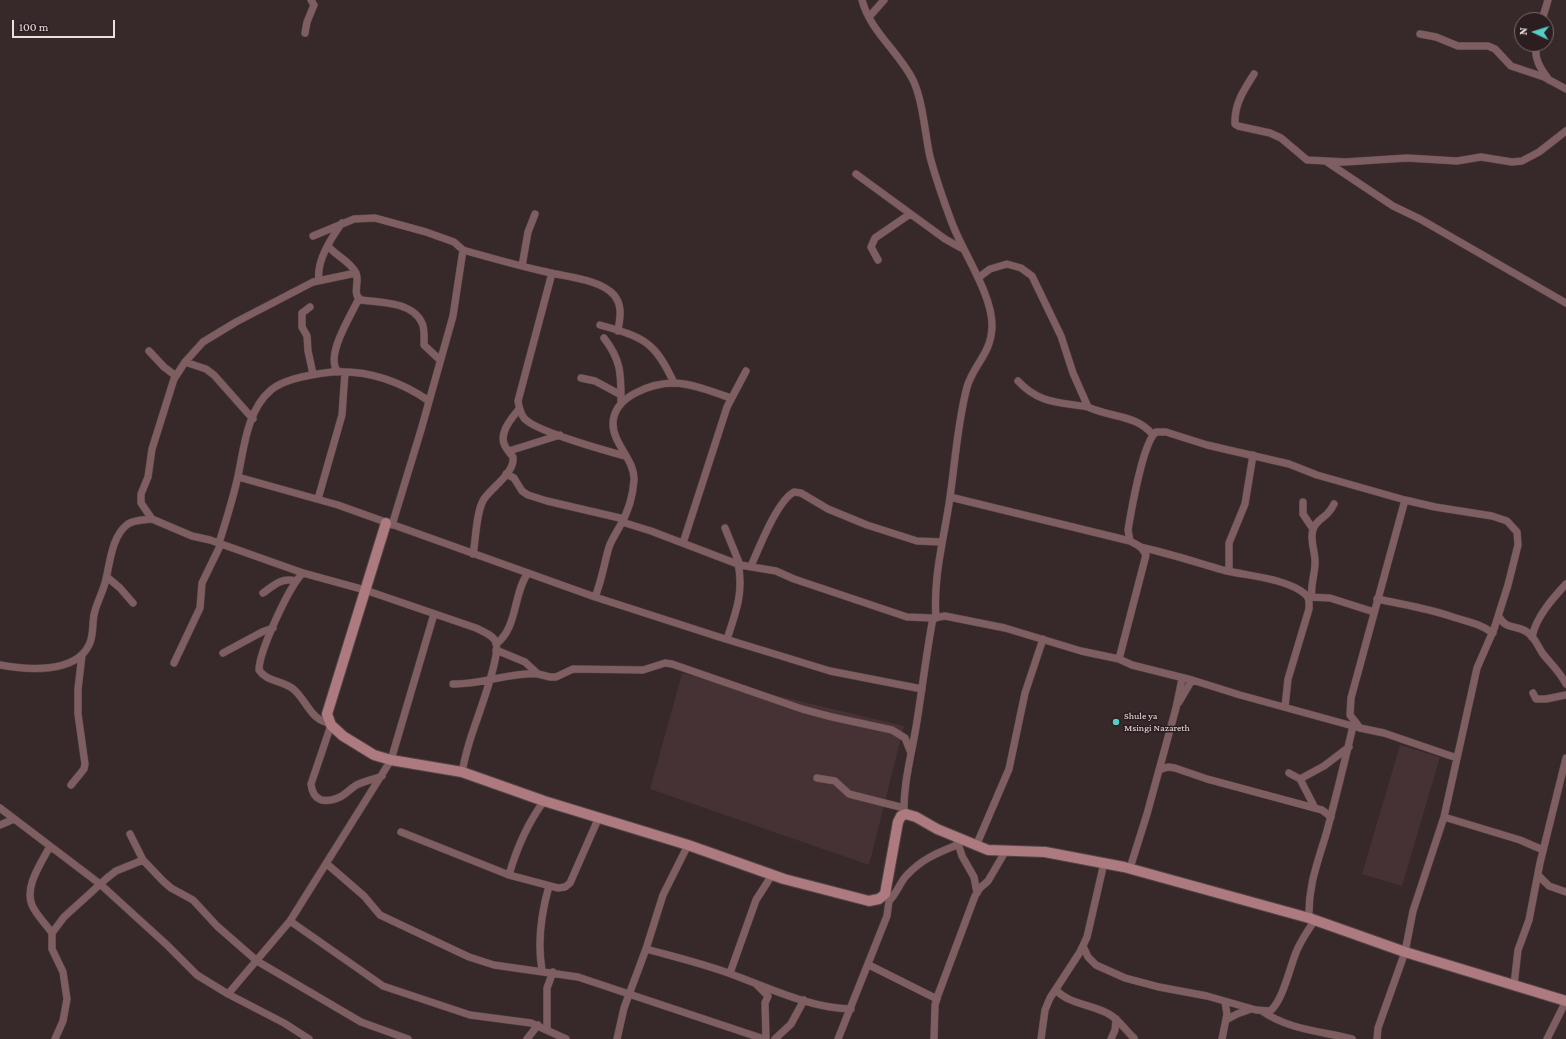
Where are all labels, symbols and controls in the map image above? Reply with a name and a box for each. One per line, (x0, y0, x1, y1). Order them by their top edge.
scale bar (14, 12, 117, 38)
north arrow (1514, 12, 1554, 52)
text: 100 m (19, 20, 48, 34)
text: N (1517, 27, 1529, 35)
place label: Shule ya Msingi Nazareth (1124, 710, 1190, 734)
marker: Shule ya Msingi Nazareth (1111, 717, 1121, 727)

